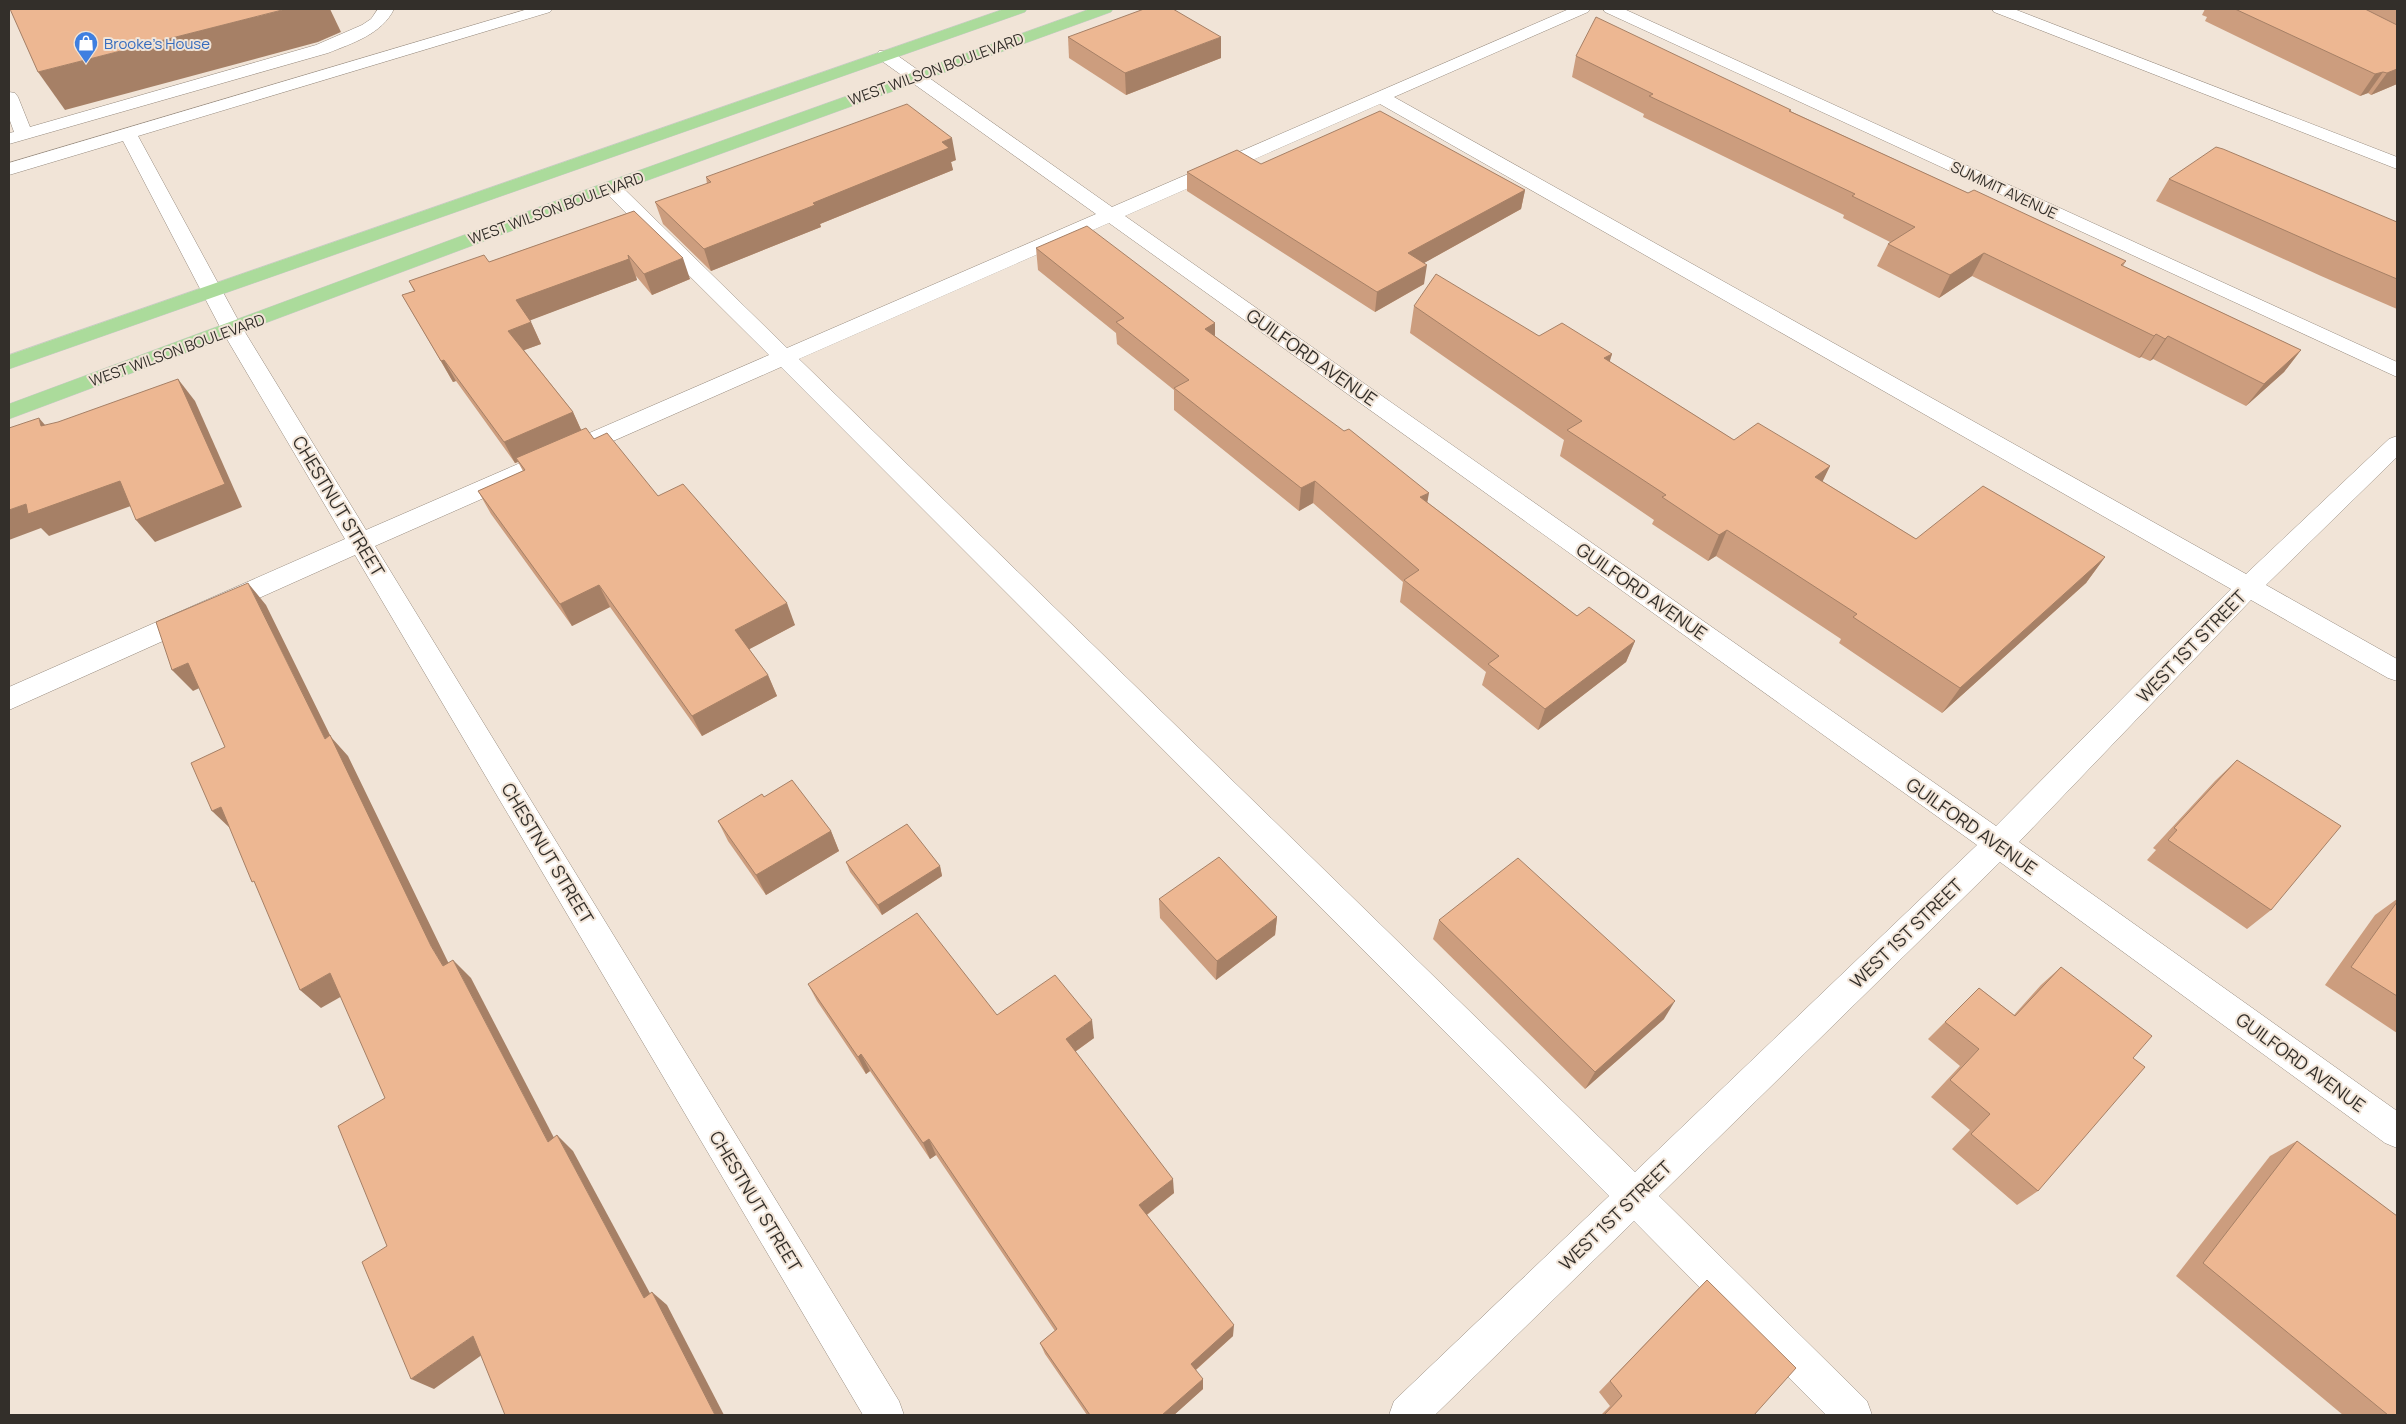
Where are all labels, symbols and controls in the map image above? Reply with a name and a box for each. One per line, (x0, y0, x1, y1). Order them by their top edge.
street label: WEST WILSON BOULEVARD (845, 27, 1027, 111)
shop icon: Brooke's House (73, 30, 99, 64)
place label: Brooke's House (104, 33, 210, 54)
street label: SUMMIT AVENUE (1947, 156, 2061, 224)
street label: WEST WILSON BOULEVARD (465, 166, 647, 250)
street label: GUILFORD AVENUE (1242, 303, 1382, 411)
street label: WEST WILSON BOULEVARD (86, 308, 268, 392)
street label: CHESTNUT STREET (288, 431, 391, 581)
street label: GUILFORD AVENUE (1572, 537, 1712, 645)
street label: WEST 1ST STREET (2131, 584, 2251, 708)
street label: GUILFORD AVENUE (1902, 772, 2042, 880)
street label: CHESTNUT STREET (497, 778, 600, 928)
street label: WEST 1ST STREET (1844, 873, 1968, 993)
street label: GUILFORD AVENUE (2232, 1007, 2370, 1117)
street label: CHESTNUT STREET (705, 1126, 808, 1276)
street label: WEST 1ST STREET (1553, 1155, 1677, 1275)

